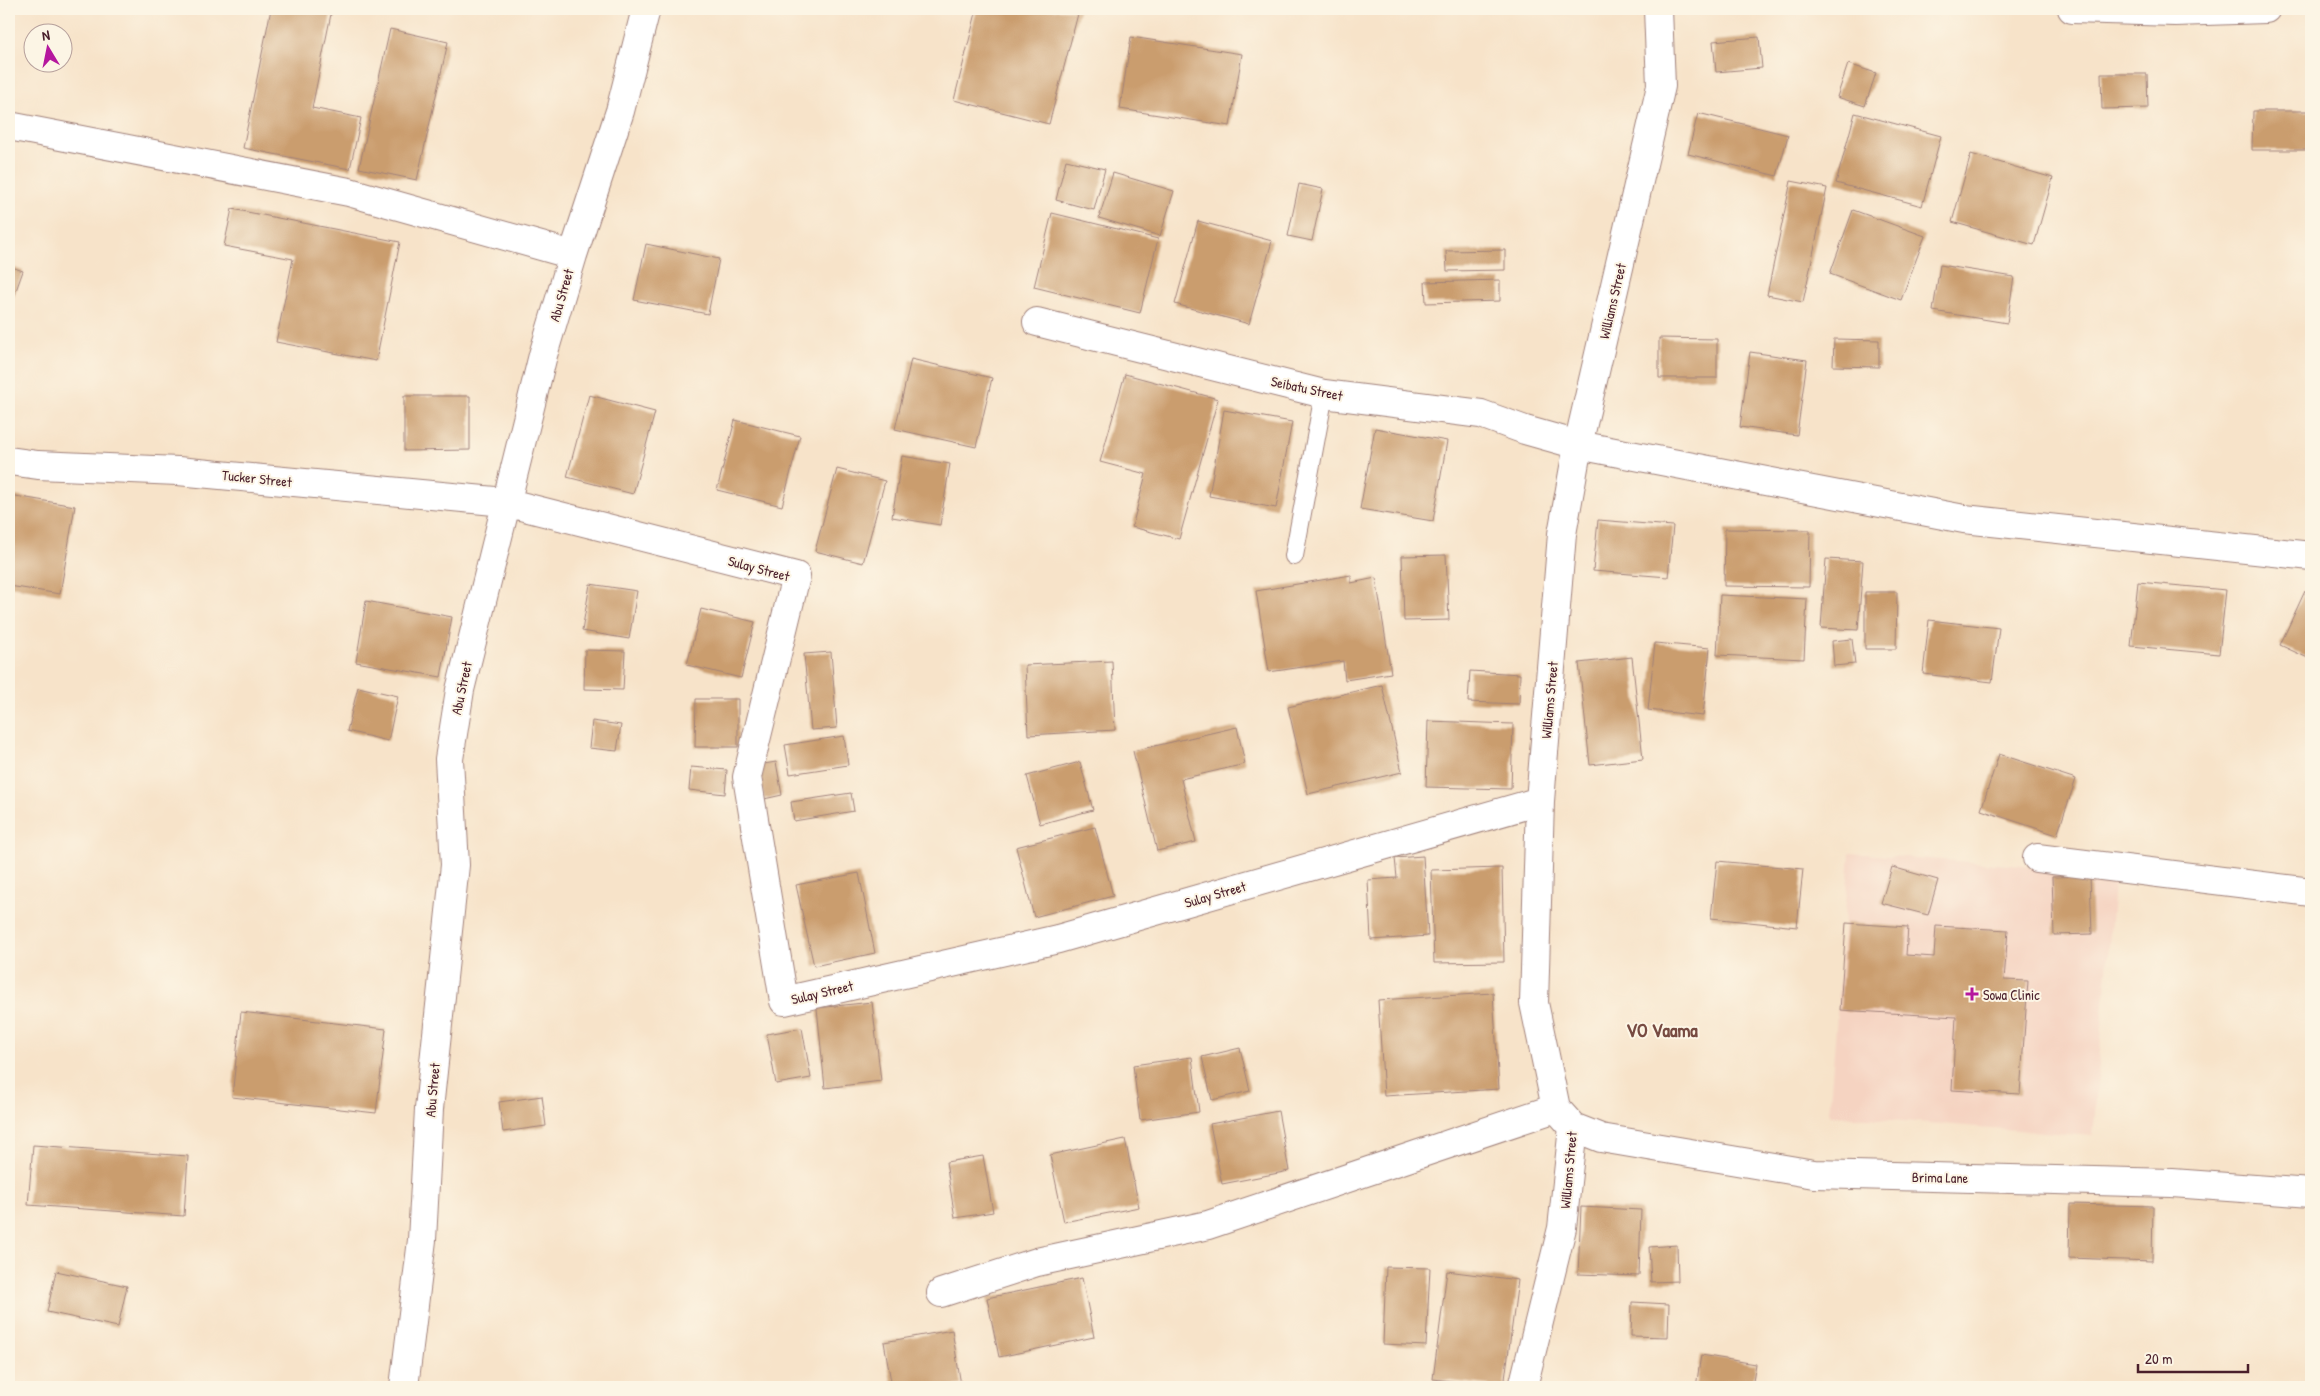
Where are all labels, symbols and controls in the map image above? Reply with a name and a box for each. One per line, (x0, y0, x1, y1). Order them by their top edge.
north arrow (22, 22, 72, 72)
text: N (40, 25, 52, 45)
street label: Williams Street (1594, 261, 1630, 341)
street label: Abu Street (544, 266, 578, 324)
street label: Seibatu Street (1270, 371, 1345, 405)
street label: Tucker Street (221, 465, 293, 491)
street label: Sulay Street (726, 551, 792, 586)
street label: Abu Street (446, 659, 476, 716)
street label: Williams Street (1536, 661, 1562, 739)
street label: Sulay Street (1182, 876, 1248, 913)
street label: Sulay Street (789, 976, 855, 1009)
place label: Sowa Clinic (1983, 985, 2040, 1004)
marker: Sowa Clinic (1965, 987, 1979, 1001)
district label: VO Vaama (1626, 1017, 1698, 1043)
street label: Abu Street (420, 1062, 444, 1118)
street label: Williams Street (1555, 1131, 1581, 1209)
street label: Brima Lane (1912, 1167, 1969, 1187)
scale bar (2138, 1341, 2248, 1373)
text: 20 m (2145, 1348, 2172, 1369)

